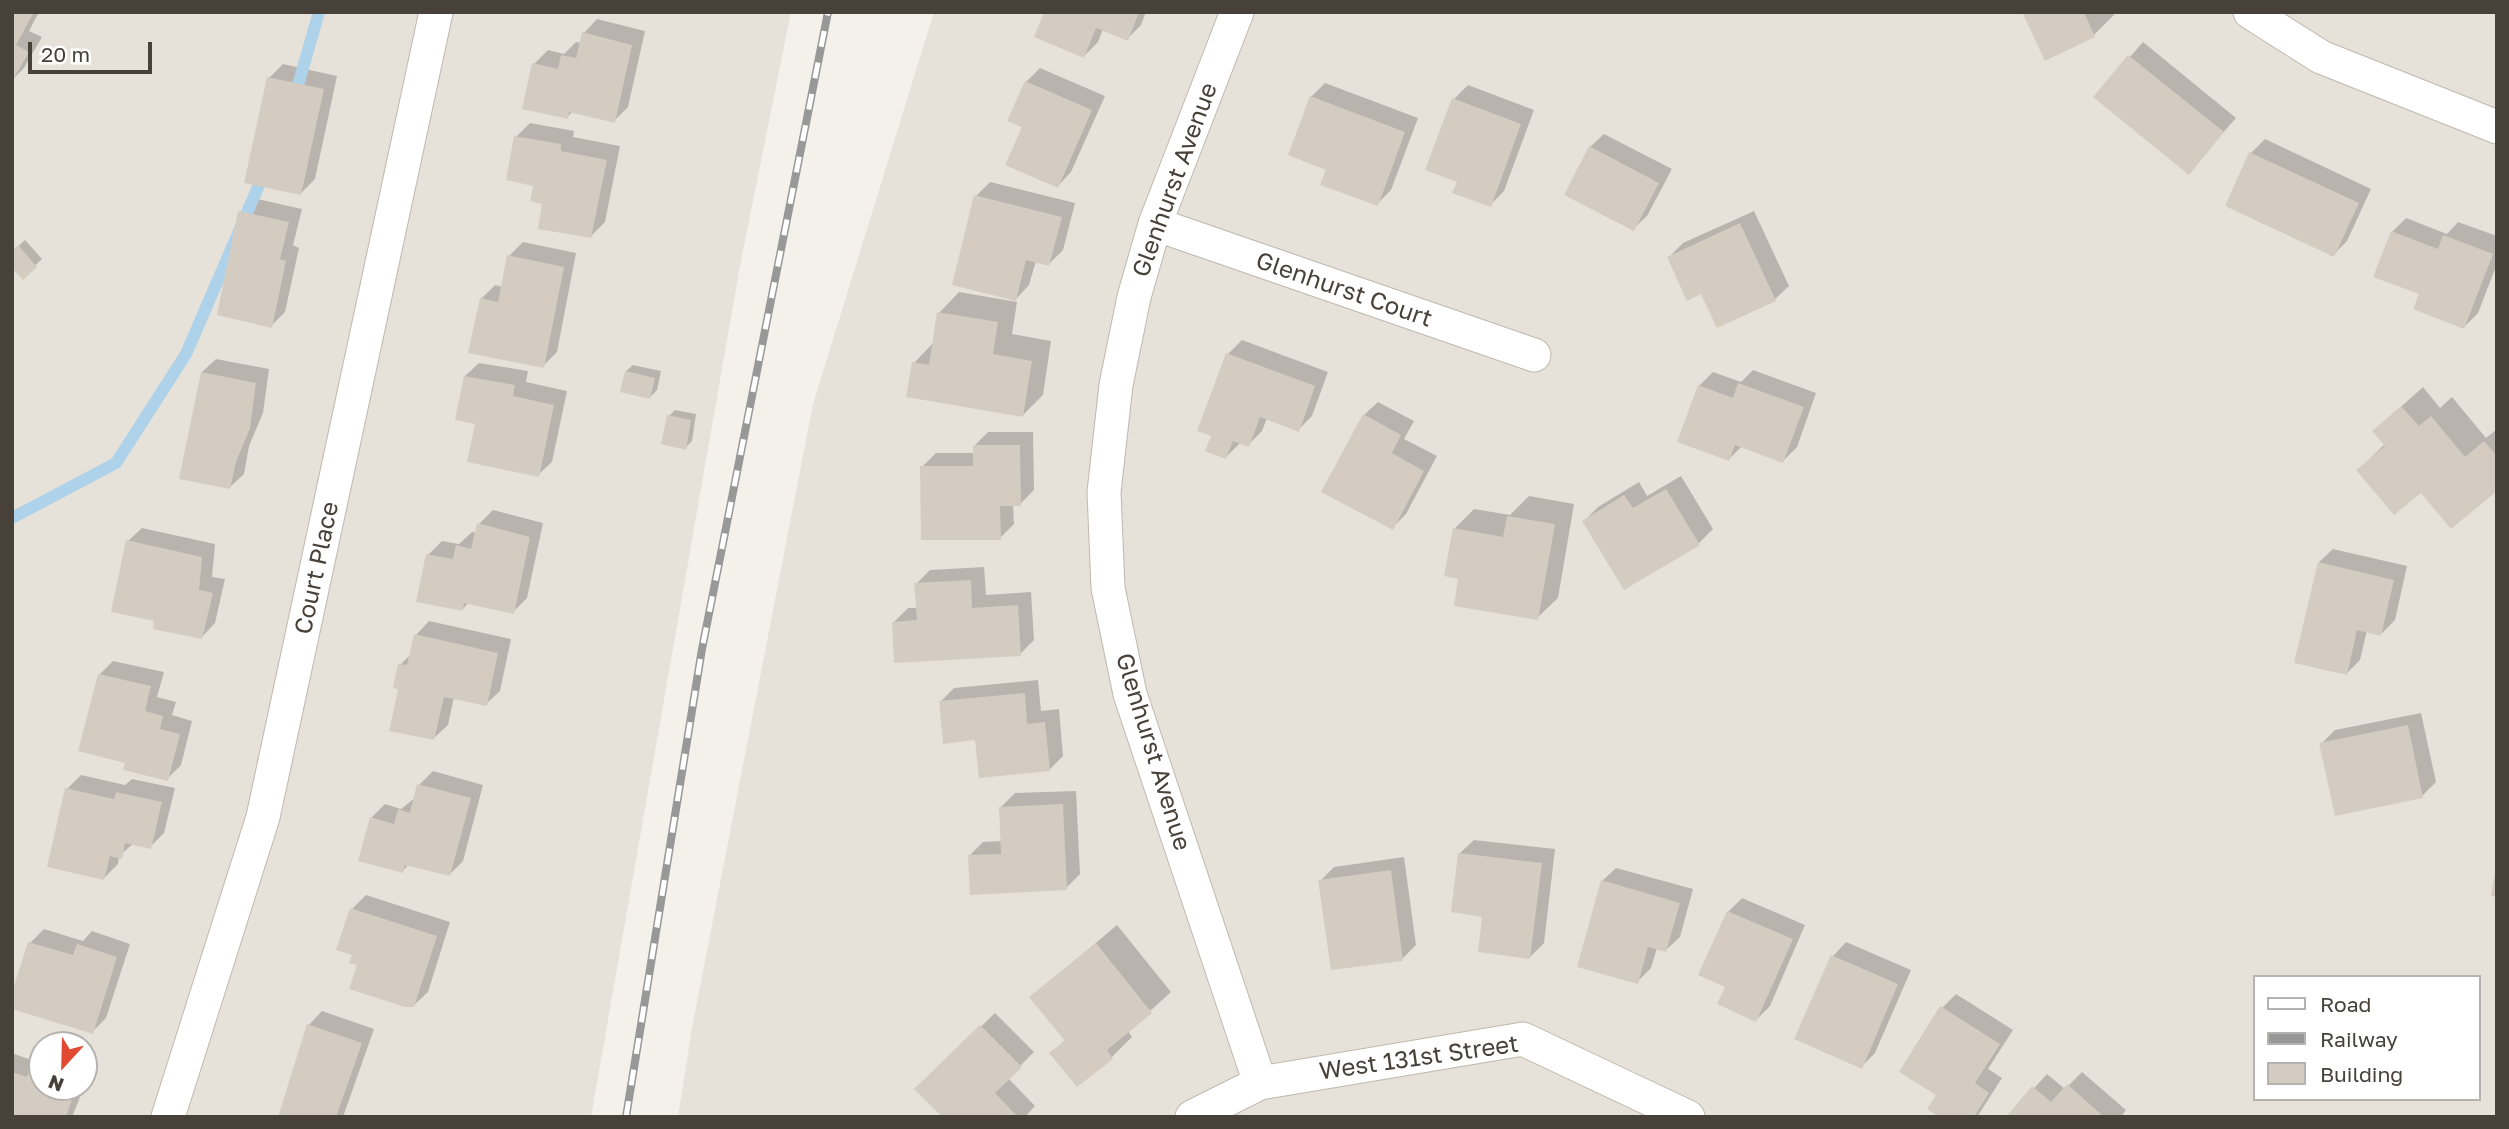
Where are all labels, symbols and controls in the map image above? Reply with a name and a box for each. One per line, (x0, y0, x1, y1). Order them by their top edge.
scale bar (32, 28, 156, 72)
text: 20 m (41, 41, 90, 67)
street label: Glenhurst Avenue (1126, 79, 1224, 281)
street label: Glenhurst Court (1252, 246, 1436, 334)
street label: Court Place (289, 499, 345, 637)
street label: Glenhurst Avenue (1109, 650, 1197, 854)
legend (2254, 975, 2481, 1101)
text: Road (2320, 991, 2371, 1017)
text: Railway (2320, 1026, 2398, 1052)
street label: West 131st Street (1317, 1030, 1521, 1086)
north arrow (28, 1031, 98, 1101)
text: Building (2320, 1061, 2403, 1087)
text: N (45, 1071, 67, 1097)

